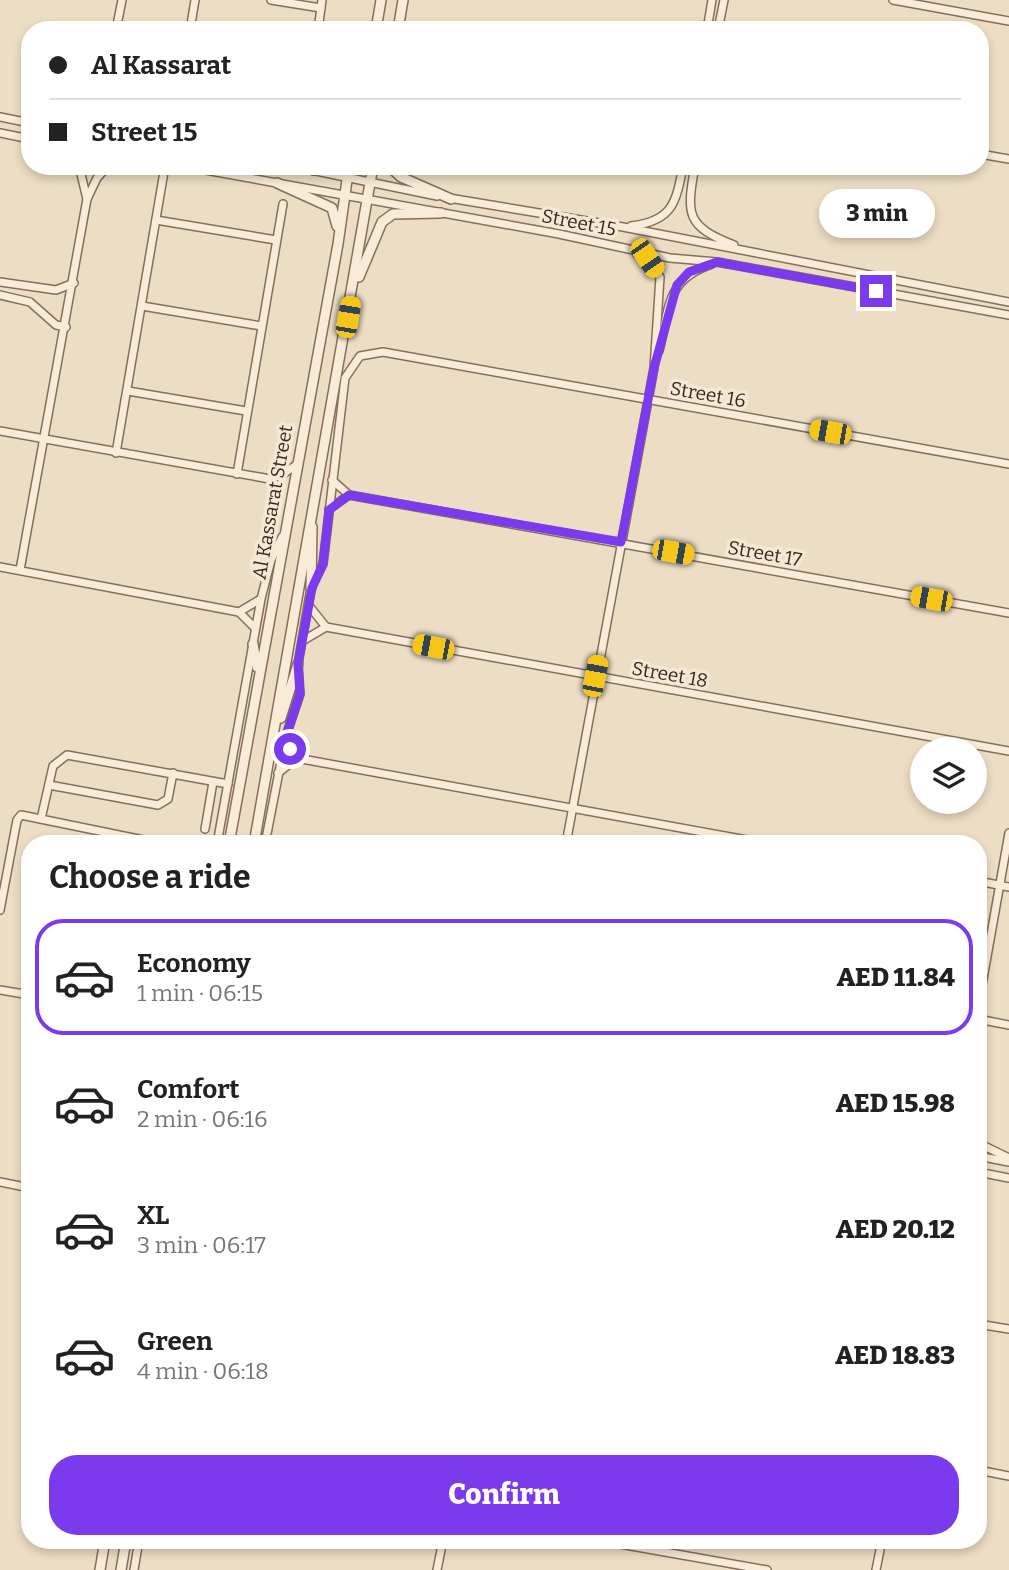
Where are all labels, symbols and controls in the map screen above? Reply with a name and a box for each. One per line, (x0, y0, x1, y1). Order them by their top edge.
text: Al Kassarat (91, 50, 231, 81)
text: Street 15 (91, 117, 197, 148)
callout: 3 min (818, 190, 934, 238)
text: 3 min (846, 199, 908, 227)
street label: Street 15 (540, 204, 618, 241)
car (627, 235, 668, 281)
route end (860, 275, 892, 307)
car (335, 294, 362, 340)
street label: Street 16 (668, 377, 747, 412)
car (808, 418, 853, 446)
street label: Al Kassarat Street (248, 423, 297, 581)
street label: Street 17 (726, 536, 804, 571)
car (651, 538, 696, 566)
car (909, 585, 954, 613)
car (411, 633, 456, 661)
car (581, 653, 610, 699)
street label: Street 18 (630, 657, 710, 692)
route start (274, 733, 306, 765)
map controls (910, 737, 987, 814)
button: layers (910, 737, 987, 814)
text: Choose a ride (49, 858, 250, 896)
icon: car (53, 946, 116, 1009)
text: Economy (137, 948, 251, 979)
text: AED 11.84 (837, 962, 955, 993)
text: 1 min · 06:15 (137, 979, 263, 1007)
icon: car (53, 1072, 116, 1135)
text: Comfort (137, 1074, 240, 1105)
text: AED 15.98 (836, 1088, 955, 1119)
text: 2 min · 06:16 (137, 1105, 267, 1133)
icon: car (53, 1198, 116, 1261)
text: XL (137, 1200, 169, 1231)
text: AED 20.12 (836, 1214, 955, 1245)
text: 3 min · 06:17 (137, 1231, 266, 1259)
icon: car (53, 1324, 116, 1387)
text: Green (137, 1326, 213, 1357)
text: AED 18.83 (835, 1340, 955, 1371)
text: 4 min · 06:18 (137, 1357, 269, 1385)
button: Confirm (49, 1455, 959, 1535)

